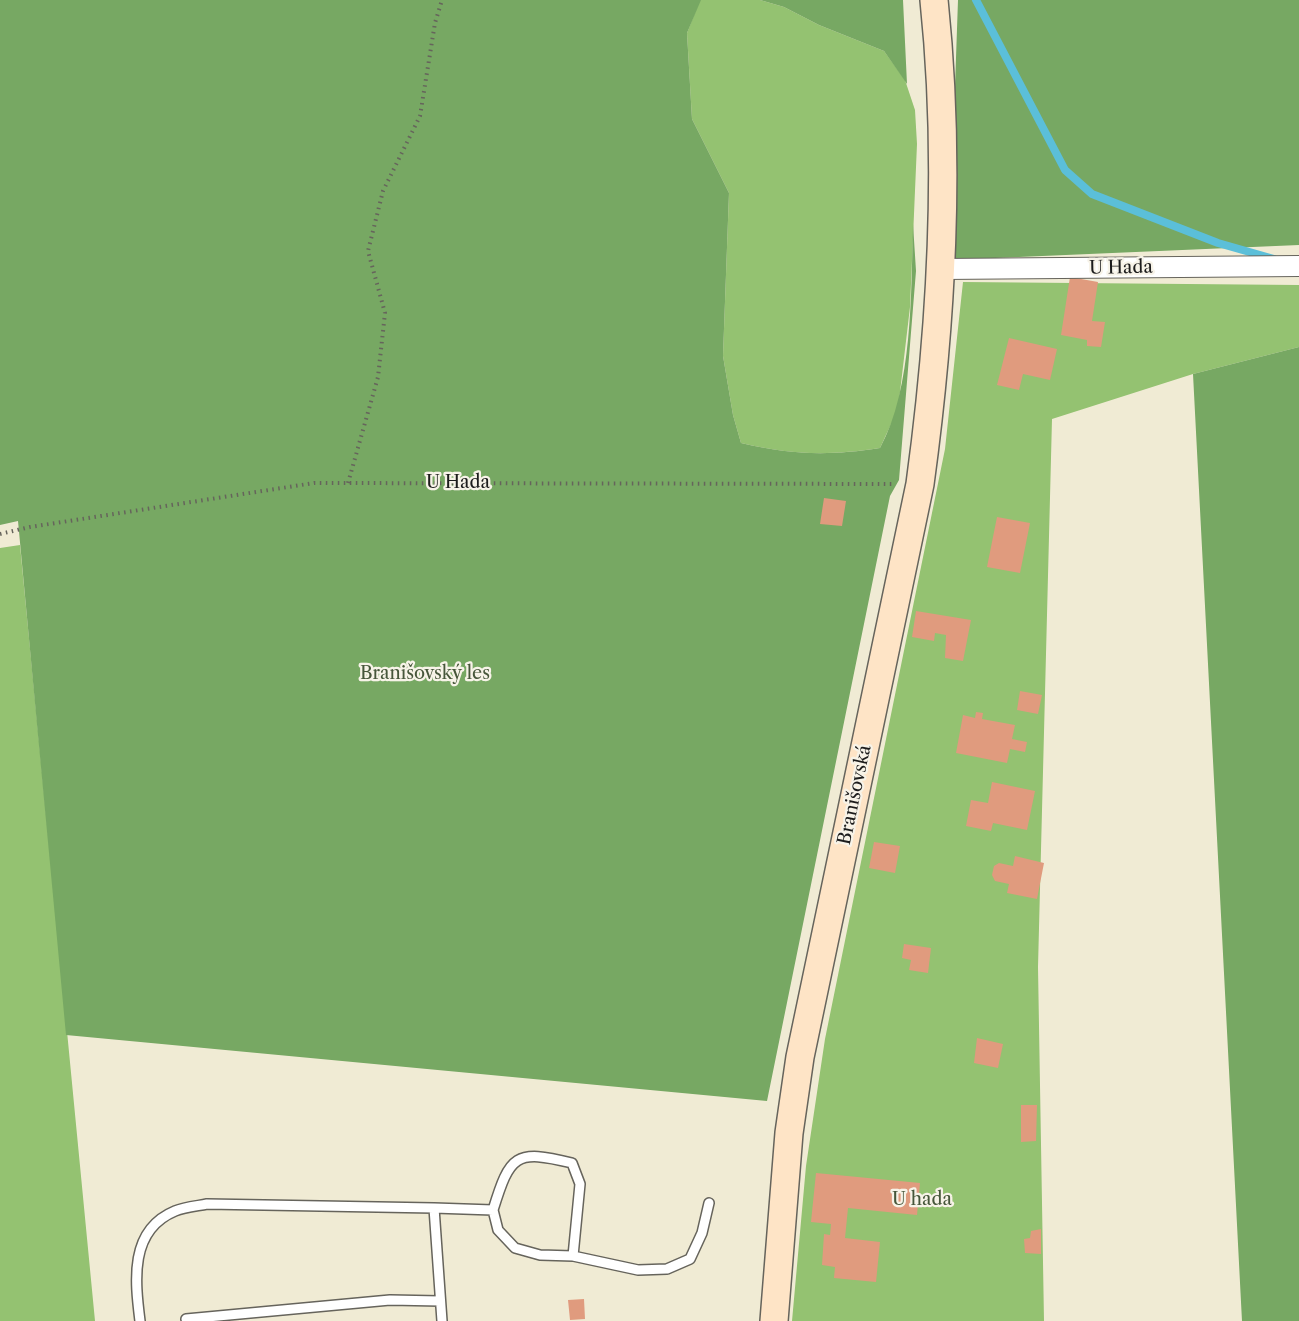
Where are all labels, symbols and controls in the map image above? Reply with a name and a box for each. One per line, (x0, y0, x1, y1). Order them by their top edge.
street label: U Hada (1089, 257, 1153, 279)
street label: U Hada (426, 472, 490, 494)
park label: Branišovský les (360, 663, 490, 685)
street label: Branišovská (834, 743, 876, 847)
park label: U hada (892, 1189, 952, 1211)

